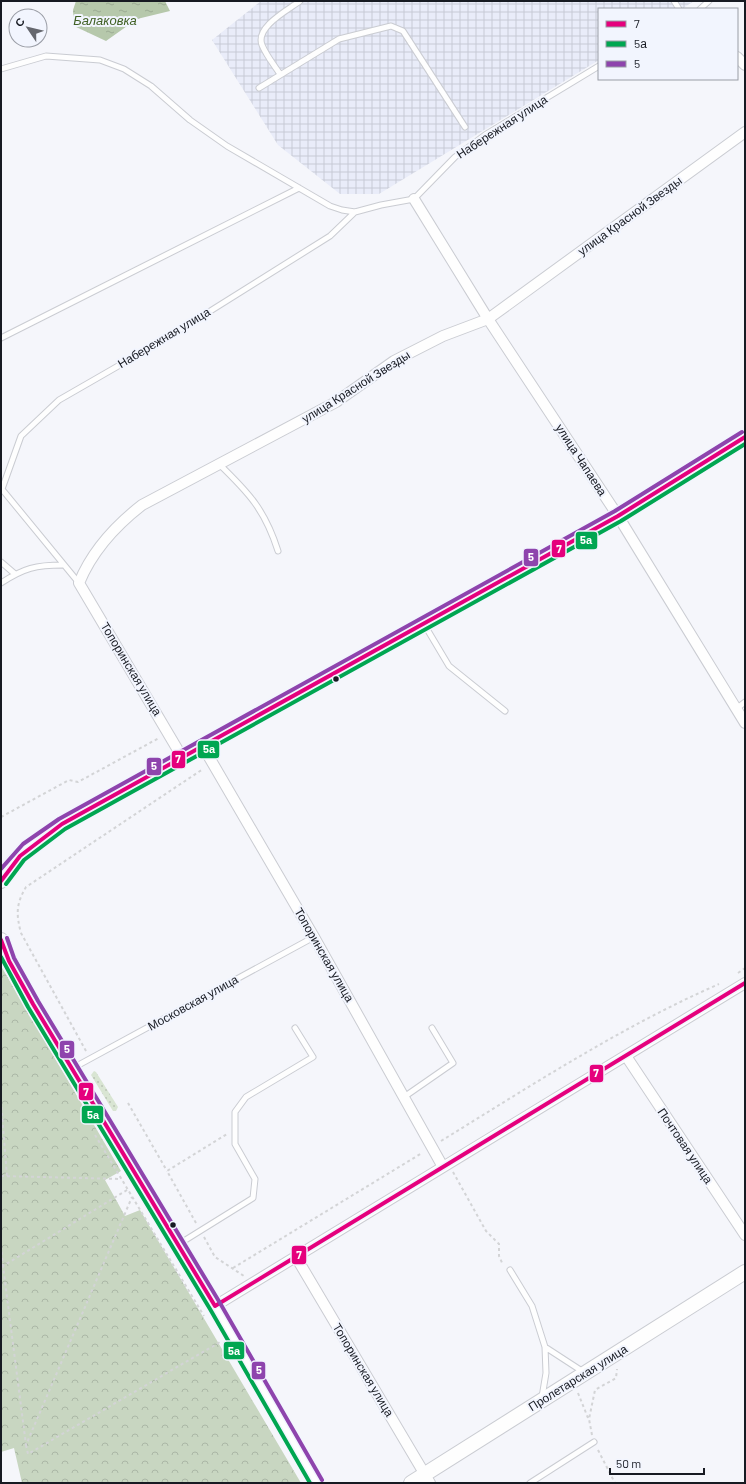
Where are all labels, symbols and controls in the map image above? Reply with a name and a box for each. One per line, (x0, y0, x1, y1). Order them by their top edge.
north arrow (8, 8, 48, 48)
legend (598, 8, 738, 80)
water label: Балаковка (73, 12, 137, 28)
text: С (12, 15, 27, 29)
text: 7 (634, 16, 640, 30)
text: 5а (634, 36, 647, 50)
text: 5 (634, 56, 640, 70)
street label: Набережная улица (454, 91, 550, 162)
street label: улица Красной Звезды (575, 173, 685, 258)
street label: Набережная улица (115, 304, 213, 371)
street label: улица Красной Звезды (299, 347, 413, 426)
street label: улица Чапаева (553, 421, 610, 499)
line badge: 5а (575, 531, 598, 550)
text: 5а (580, 533, 593, 546)
line badge: 7 (551, 539, 566, 558)
text: 7 (556, 542, 562, 555)
line badge: 5 (523, 548, 539, 567)
text: 5 (528, 550, 534, 563)
street label: Топоринская улица (98, 619, 165, 718)
unlabelled marker (331, 674, 341, 684)
line badge: 5а (197, 740, 220, 759)
text: 5а (203, 742, 216, 755)
line badge: 7 (171, 750, 186, 769)
text: 7 (175, 752, 181, 765)
line badge: 5 (146, 757, 162, 776)
text: 5 (151, 759, 157, 772)
street label: Топоринская улица (291, 905, 358, 1005)
street label: Московская улица (145, 971, 241, 1034)
line badge: 5 (59, 1040, 75, 1059)
text: 5 (64, 1042, 70, 1055)
line badge: 7 (589, 1064, 604, 1083)
text: 7 (593, 1066, 599, 1079)
line badge: 7 (78, 1082, 94, 1101)
text: 7 (83, 1085, 89, 1098)
line badge: 5а (81, 1105, 104, 1124)
street label: Почтовая улица (655, 1105, 716, 1187)
text: 5а (87, 1108, 100, 1121)
unlabelled marker (168, 1220, 178, 1230)
line badge: 7 (291, 1245, 307, 1265)
text: 7 (296, 1248, 302, 1261)
street label: Топоринская улица (330, 1320, 397, 1419)
line badge: 5а (223, 1341, 245, 1360)
street label: Пролетарская улица (526, 1341, 630, 1414)
text: 5а (228, 1344, 241, 1357)
line badge: 5 (251, 1361, 266, 1380)
text: 5 (256, 1363, 262, 1376)
scale bar (610, 1450, 704, 1476)
text: 50 m (616, 1456, 641, 1470)

